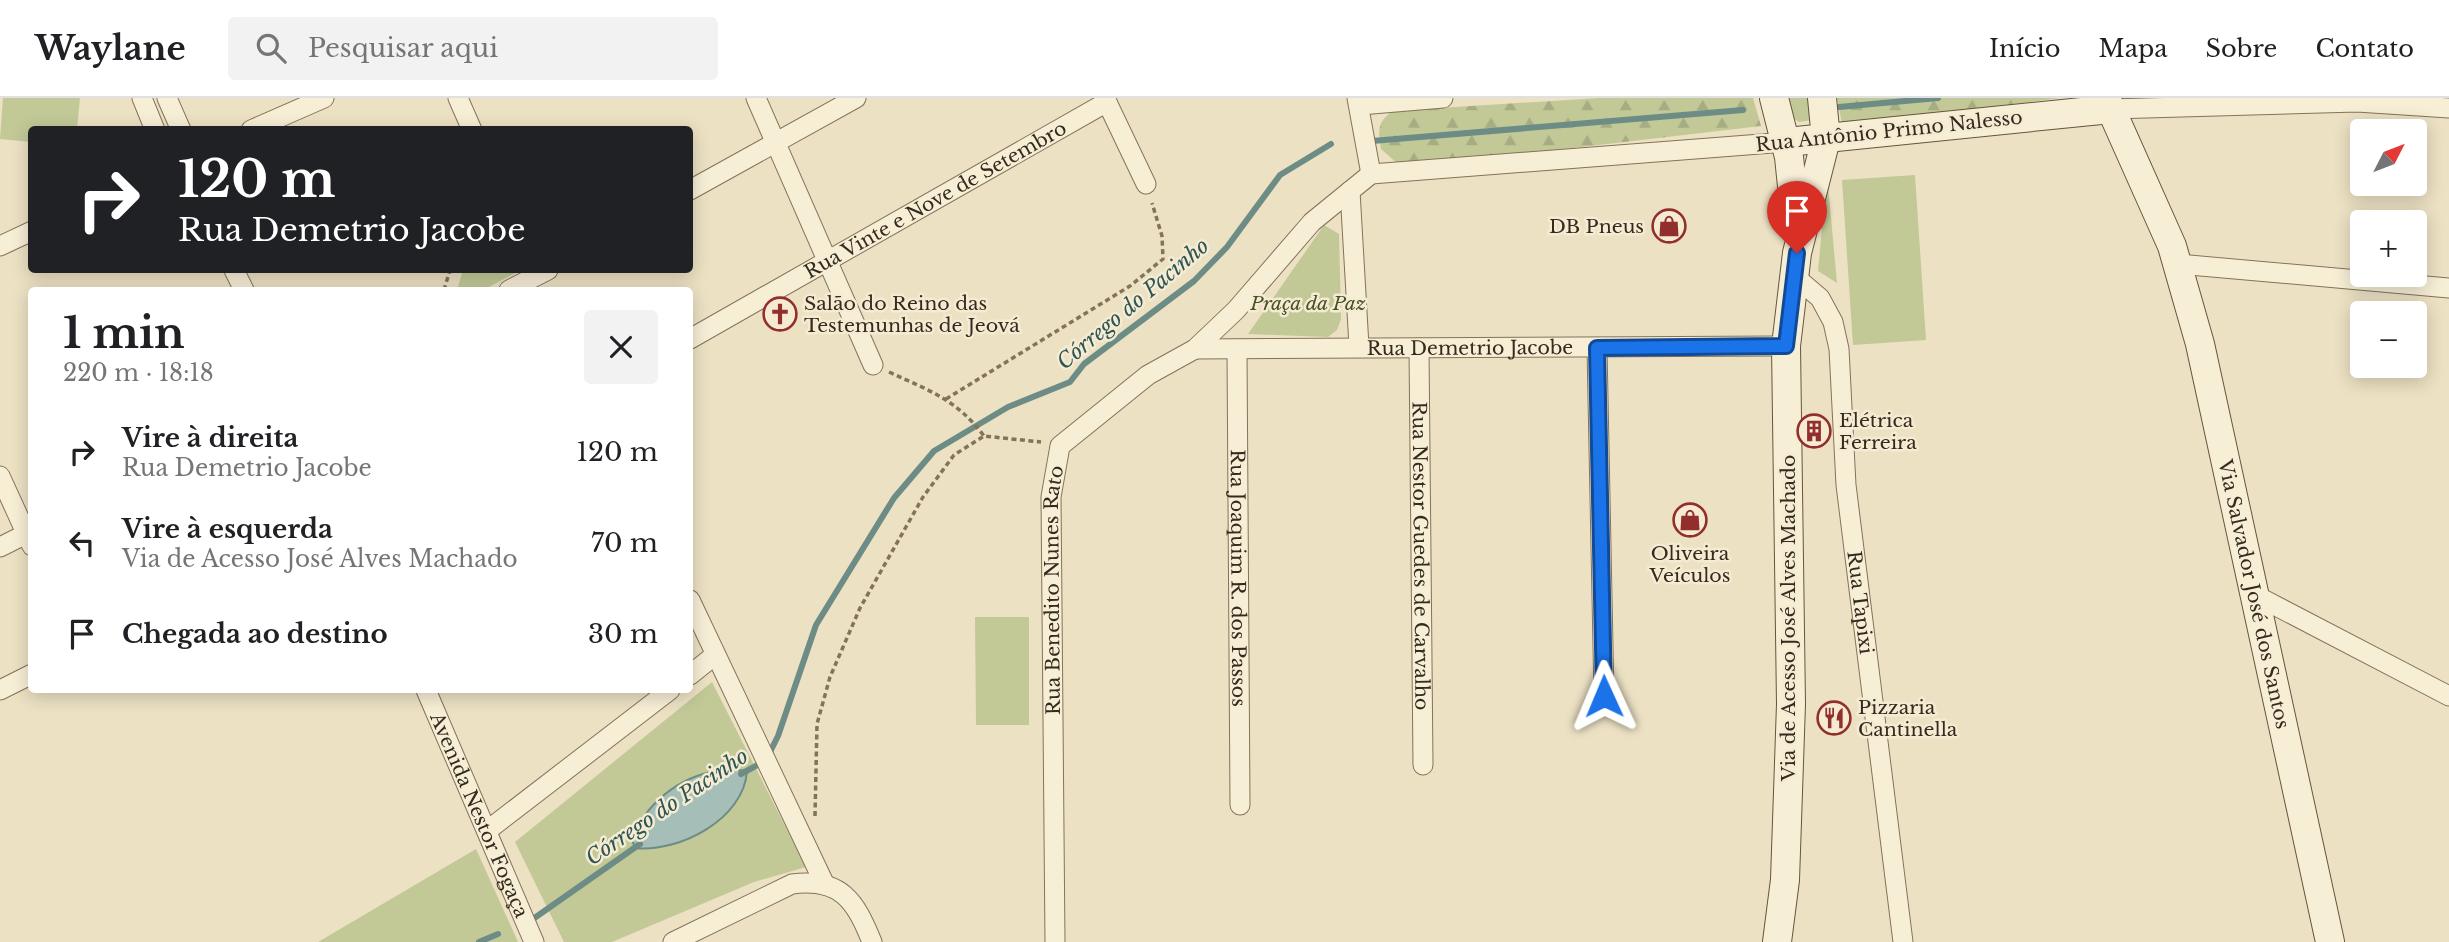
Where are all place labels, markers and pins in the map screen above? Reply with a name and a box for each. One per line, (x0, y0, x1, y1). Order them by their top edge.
pin (1767, 181, 1827, 253)
shop icon: DB Pneus (1650, 207, 1688, 245)
place label: DB Pneus (1549, 215, 1644, 238)
place label: Salão do Reino das Testemunhas de Jeová (804, 292, 1020, 337)
church icon: Salão do Reino das Testemunhas de Jeová (761, 295, 799, 333)
place label: Elétrica Ferreira (1839, 409, 1917, 454)
building icon: Elétrica Ferreira (1795, 412, 1833, 450)
shop icon: Oliveira Veículos (1671, 501, 1709, 539)
place label: Oliveira Veículos (1649, 542, 1730, 587)
place label: Pizzaria Cantinella (1858, 696, 1958, 741)
restaurant icon: Pizzaria Cantinella (1815, 699, 1853, 737)

